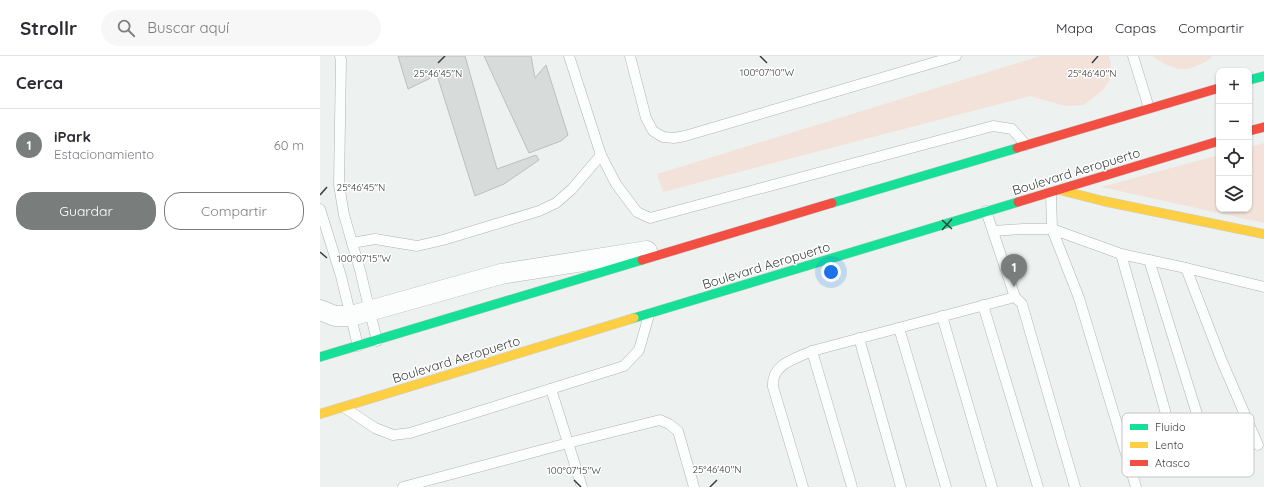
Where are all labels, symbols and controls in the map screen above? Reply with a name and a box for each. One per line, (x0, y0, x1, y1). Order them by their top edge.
search box (101, 10, 381, 46)
text: Strollr (20, 16, 77, 40)
icon: search (115, 17, 137, 39)
text: Buscar aquí (147, 18, 229, 37)
text: Mapa (1056, 19, 1093, 37)
text: Capas (1115, 19, 1156, 37)
text: Compartir (1178, 19, 1244, 37)
text: 100°07'10"W (740, 66, 795, 79)
text: 25°46'45"N (414, 67, 462, 80)
text: 25°46'40"N (1067, 67, 1117, 80)
map controls (1216, 68, 1252, 212)
button: + (1216, 68, 1252, 104)
text: Cerca (16, 72, 63, 93)
button: − (1216, 104, 1252, 140)
text: iPark (54, 127, 91, 146)
text: 1 (26, 137, 32, 153)
text: 60 m (274, 137, 304, 153)
button: locate (1216, 140, 1252, 176)
street label: Boulevard Aeropuerto (1010, 144, 1142, 198)
text: Estacionamiento (54, 146, 154, 162)
button: layers (1216, 176, 1252, 212)
text: 25°46'45"N (337, 181, 385, 194)
button: Guardar (16, 192, 156, 230)
button: Compartir (164, 192, 304, 230)
street label: Boulevard Aeropuerto (700, 238, 832, 292)
text: 100°07'15"W (337, 252, 391, 265)
pin: 1 (1001, 254, 1027, 287)
your location (821, 262, 841, 282)
street label: Boulevard Aeropuerto (390, 332, 522, 386)
legend (1122, 413, 1254, 477)
text: Fluido (1155, 420, 1186, 434)
text: Lento (1155, 438, 1184, 452)
text: Atasco (1155, 456, 1190, 470)
text: 25°46'40"N (692, 463, 742, 476)
text: 100°07'15"W (547, 464, 601, 477)

